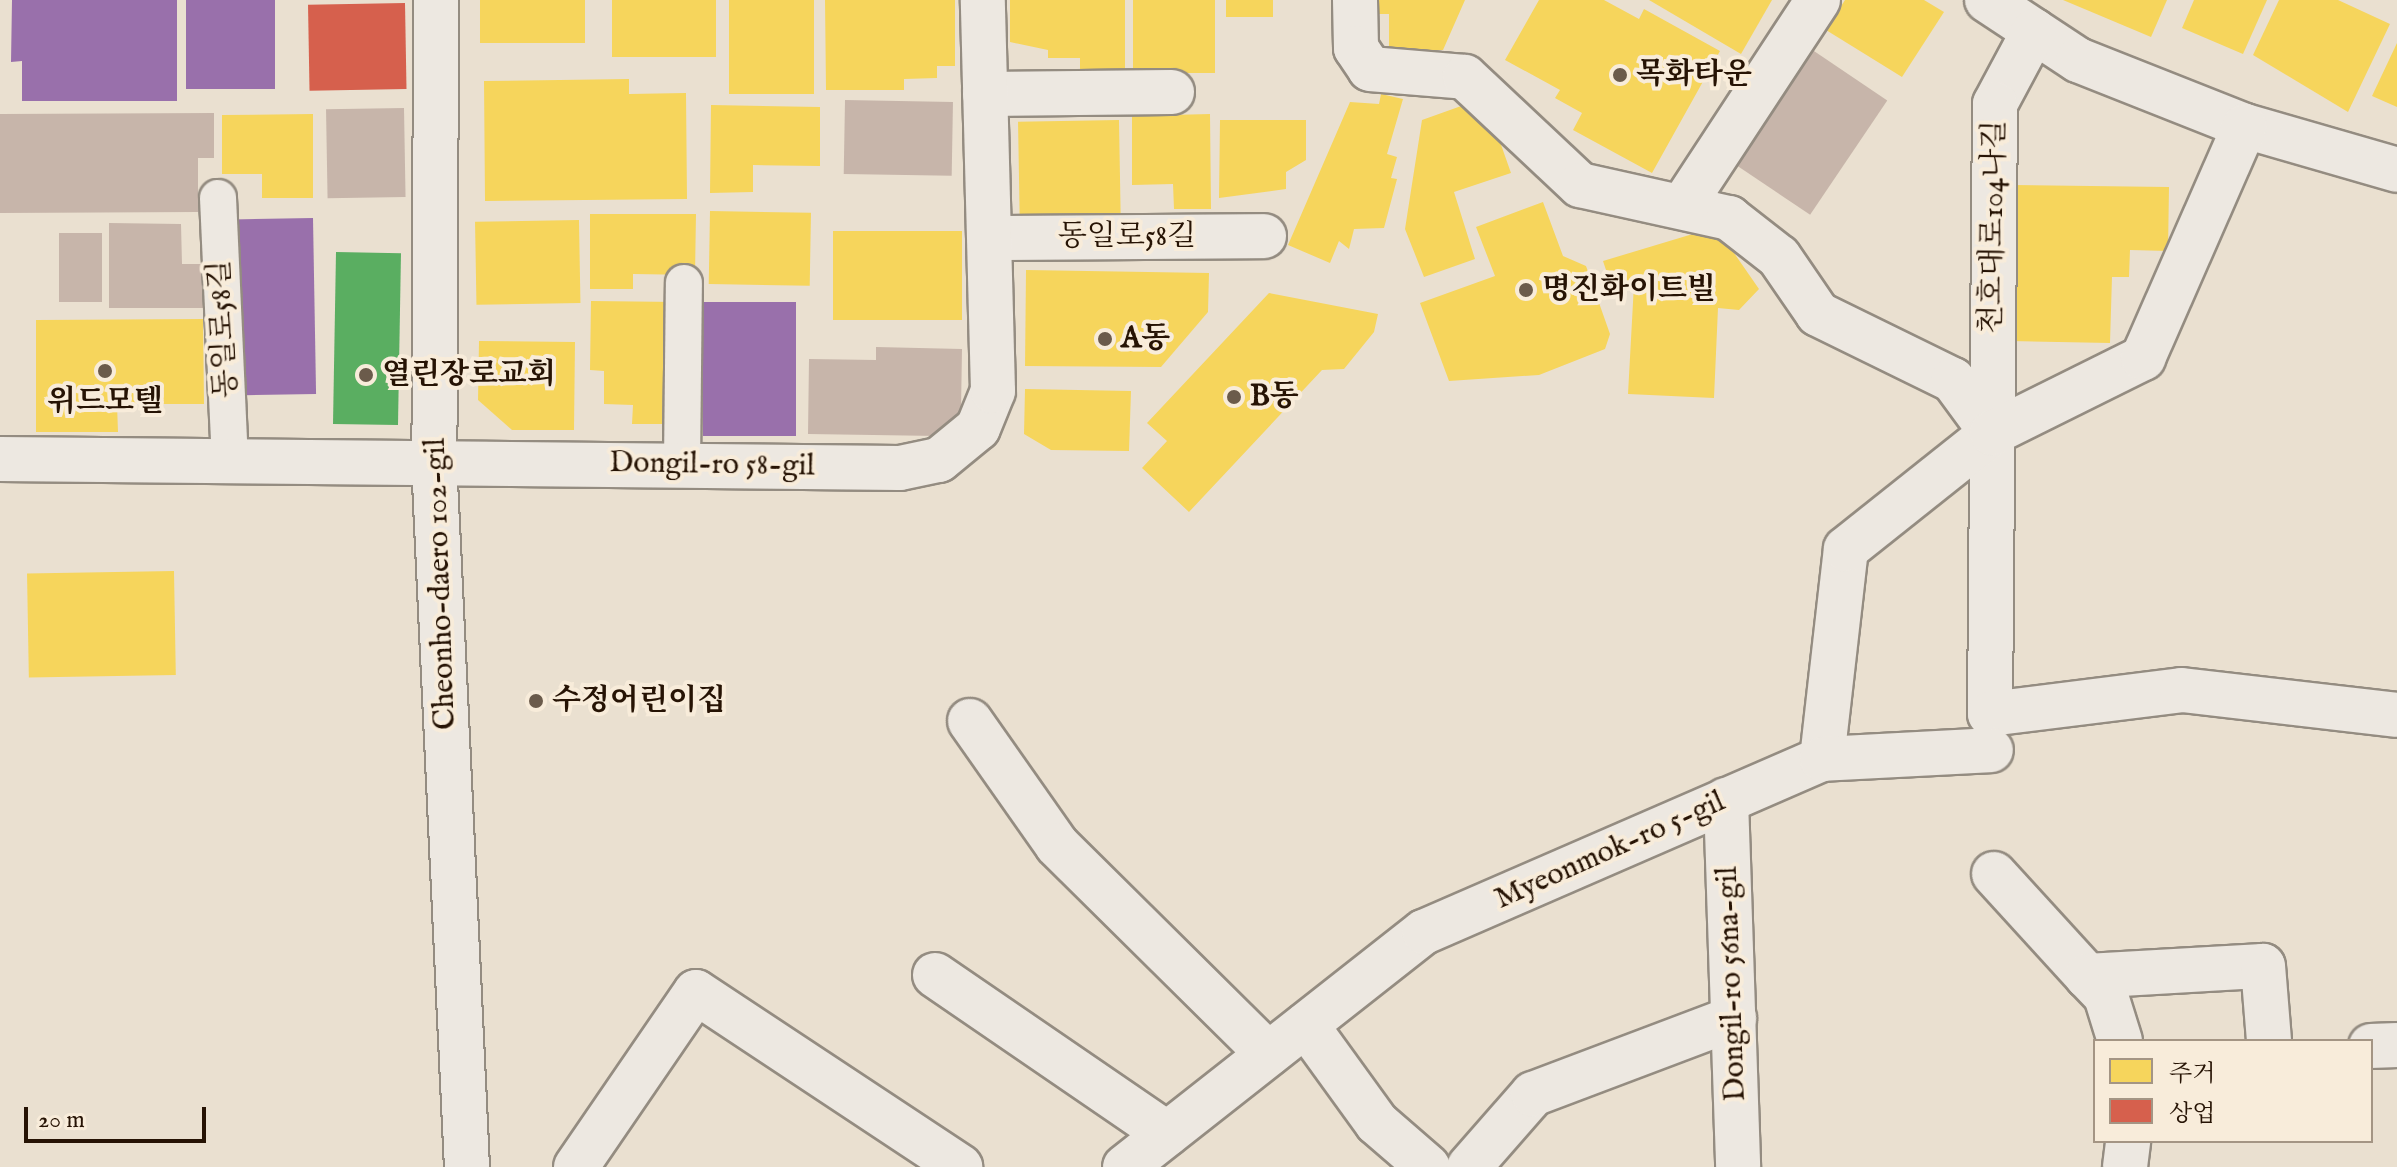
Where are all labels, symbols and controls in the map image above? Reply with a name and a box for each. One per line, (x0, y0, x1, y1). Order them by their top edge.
place label: 목화타운 (1636, 57, 1752, 93)
marker: 목화타운 (1611, 66, 1629, 84)
street label: 천호대로104나길 (1974, 120, 2014, 334)
street label: 동일로58길 (1058, 219, 1196, 255)
street label: 동일로58길 (202, 259, 246, 399)
place label: 명진화이트빌 (1542, 272, 1716, 308)
marker: 명진화이트빌 (1517, 281, 1535, 299)
place label: A동 (1121, 321, 1170, 357)
marker: A동 (1096, 330, 1114, 348)
place label: 열린장로교회 (382, 357, 556, 393)
marker: 위드모텔 (96, 362, 114, 380)
marker: 열린장로교회 (357, 366, 375, 384)
place label: B동 (1250, 379, 1299, 415)
place label: 위드모텔 (47, 384, 163, 420)
marker: B동 (1225, 388, 1243, 406)
street label: Cheonho-daero 102-gil (418, 438, 464, 730)
street label: Dongil-ro 58-gil (609, 445, 815, 485)
place label: 수정어린이집 (552, 683, 726, 719)
marker: 수정어린이집 (527, 692, 545, 710)
street label: Myeonmok-ro 5-gil (1489, 784, 1731, 918)
street label: Dongil-ro 56na-gil (1710, 866, 1754, 1102)
legend (2093, 1039, 2373, 1143)
text: 주거 (2169, 1059, 2215, 1090)
scale bar (28, 1091, 210, 1141)
text: 상업 (2169, 1099, 2215, 1130)
text: 20 m (38, 1105, 85, 1136)

